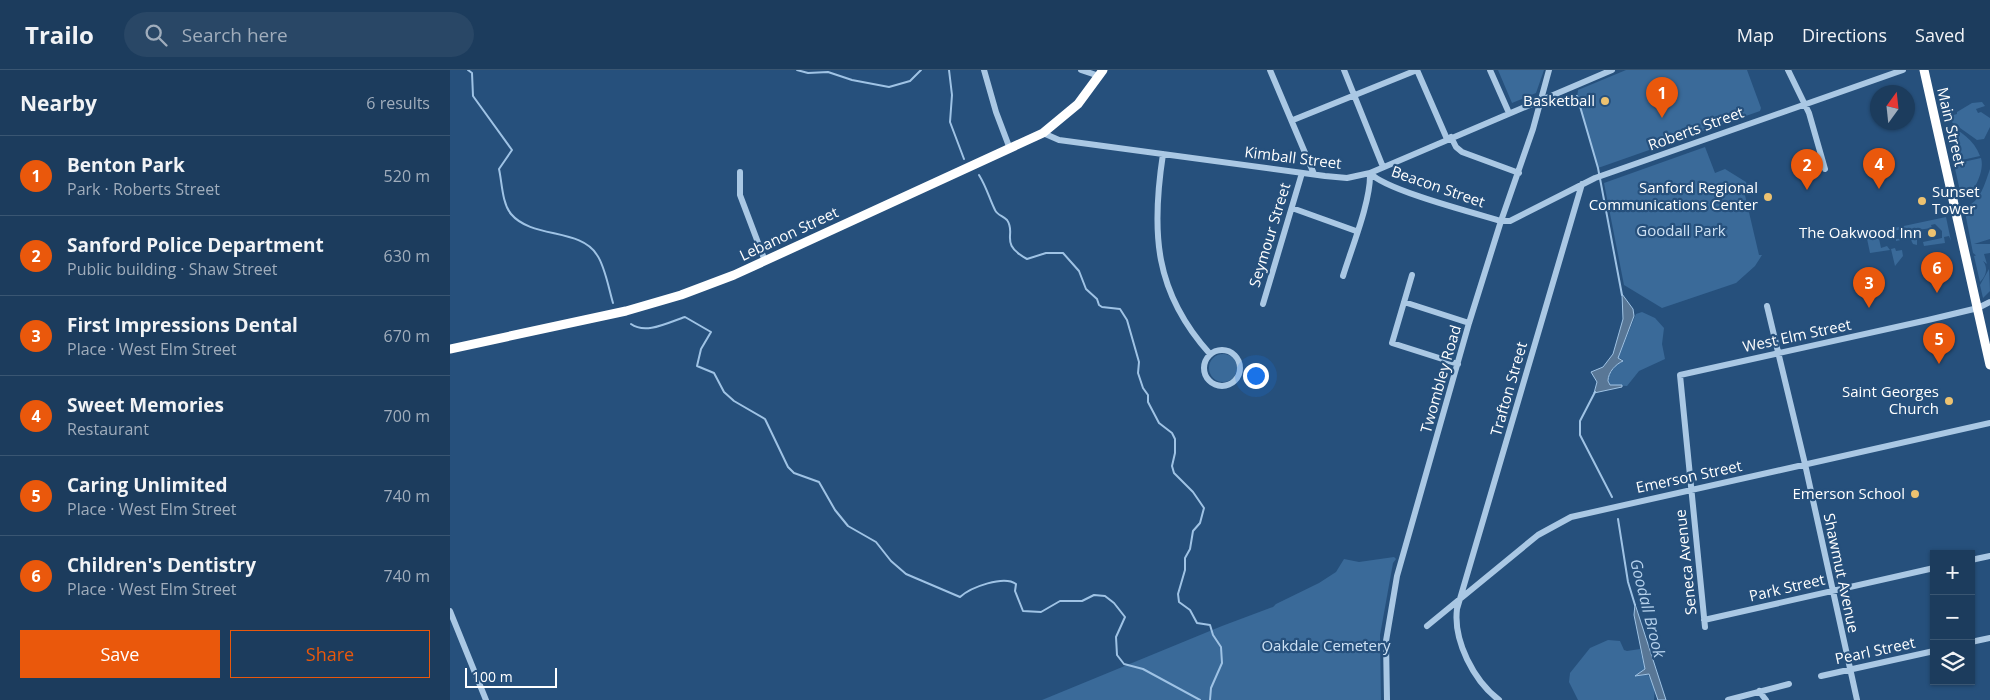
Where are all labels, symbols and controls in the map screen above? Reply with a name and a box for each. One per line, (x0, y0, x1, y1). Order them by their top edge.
search box (124, 12, 474, 57)
text: Trailo (25, 18, 94, 51)
icon: search (142, 21, 170, 49)
text: Search here (182, 22, 288, 48)
text: Map (1737, 23, 1774, 47)
text: Directions (1802, 23, 1887, 47)
text: Saved (1915, 23, 1965, 47)
pin: 1 (1646, 77, 1678, 118)
north arrow (1870, 85, 1915, 130)
street label: Main Street (1933, 85, 1971, 168)
text: Nearby (20, 89, 97, 117)
place label: Basketball (1523, 90, 1595, 110)
text: 6 results (366, 92, 430, 114)
marker: Basketball (1599, 95, 1611, 107)
street label: Roberts Street (1645, 102, 1746, 155)
street label: Kimball Street (1243, 141, 1343, 173)
pin: 4 (1863, 148, 1895, 189)
pin: 2 (1791, 149, 1823, 190)
text: Benton Park (67, 152, 185, 178)
street label: Beacon Street (1389, 161, 1488, 211)
text: 1 (31, 165, 41, 187)
text: 520 m (384, 165, 430, 187)
place label: Sanford Regional Communications Center (1589, 177, 1758, 214)
text: Park · Roberts Street (67, 178, 220, 200)
street label: Seymour Street (1244, 180, 1294, 289)
place label: Sunset Tower (1932, 181, 1980, 218)
marker: Sanford Regional Communications Center (1762, 191, 1774, 203)
marker: Sunset Tower (1916, 195, 1928, 207)
street label: Lebanon Street (736, 201, 841, 265)
park label: Goodall Park (1636, 220, 1726, 240)
place label: The Oakwood Inn (1799, 222, 1922, 242)
marker: The Oakwood Inn (1926, 227, 1938, 239)
text: Sanford Police Department (67, 232, 324, 258)
text: 2 (31, 245, 41, 267)
text: 630 m (384, 245, 430, 267)
pin: 6 (1921, 252, 1953, 293)
text: Public building · Shaw Street (67, 258, 277, 280)
pin: 3 (1853, 267, 1885, 308)
text: First Impressions Dental (67, 312, 298, 338)
street label: West Elm Street (1741, 314, 1853, 356)
street label: Twombley Road (1415, 322, 1465, 435)
pin: 5 (1923, 323, 1955, 364)
text: 3 (31, 325, 41, 347)
text: 670 m (384, 325, 430, 347)
text: Place · West Elm Street (67, 338, 237, 360)
street label: Trafton Street (1485, 339, 1531, 438)
your location (1243, 363, 1269, 389)
place label: Saint Georges Church (1842, 381, 1939, 418)
text: Sweet Memories (67, 392, 224, 418)
marker: Saint Georges Church (1943, 395, 1955, 407)
text: 4 (31, 405, 41, 427)
text: 700 m (384, 405, 430, 427)
text: Restaurant (67, 418, 149, 440)
street label: Emerson Street (1634, 455, 1744, 497)
text: Caring Unlimited (67, 472, 228, 498)
place label: Emerson School (1793, 483, 1905, 503)
text: 5 (31, 485, 41, 507)
text: 740 m (384, 485, 430, 507)
marker: Emerson School (1909, 488, 1921, 500)
text: Place · West Elm Street (67, 498, 237, 520)
street label: Seneca Avenue (1670, 508, 1700, 616)
street label: Shawmut Avenue (1820, 511, 1864, 635)
map controls (1930, 550, 1975, 685)
button: + (1930, 550, 1975, 595)
text: Children's Dentistry (67, 552, 256, 578)
water label: Goodall Brook (1625, 556, 1671, 661)
text: 6 (31, 565, 41, 587)
text: 740 m (384, 565, 430, 587)
street label: Park Street (1747, 569, 1827, 605)
text: Place · West Elm Street (67, 578, 237, 600)
button: − (1930, 595, 1975, 640)
button: Save (20, 630, 220, 678)
button: Share (230, 630, 430, 678)
street label: Pearl Street (1833, 632, 1917, 668)
park label: Oakdale Cemetery (1261, 635, 1391, 655)
button: layers (1930, 640, 1975, 685)
scale bar (465, 665, 558, 688)
text: 100 m (472, 667, 513, 686)

